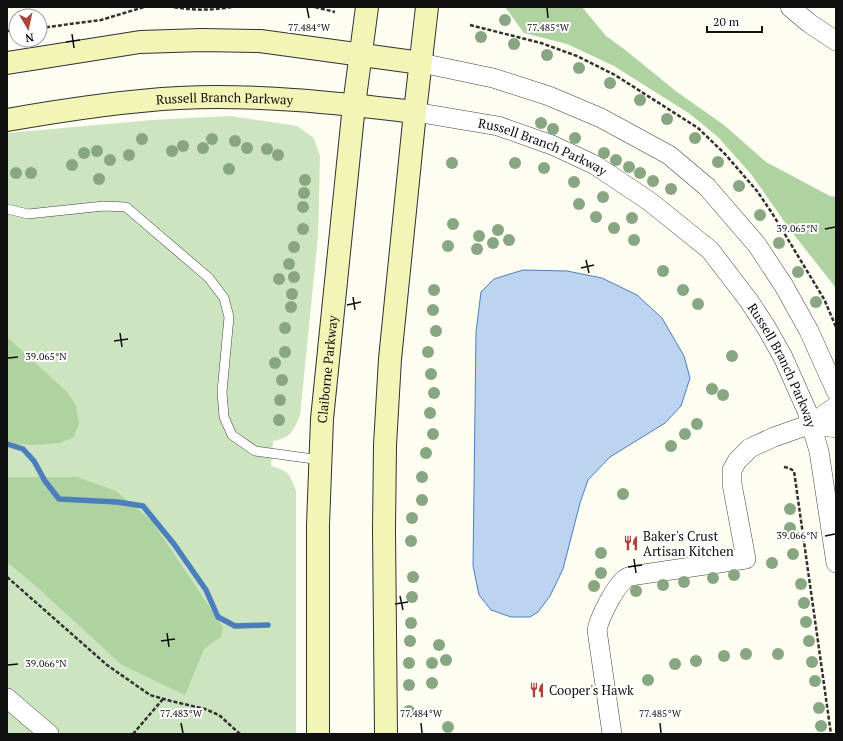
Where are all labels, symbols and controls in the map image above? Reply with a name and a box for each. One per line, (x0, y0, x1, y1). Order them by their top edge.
north arrow (8, 8, 48, 48)
scale bar (707, 8, 762, 34)
text: 20 m (713, 14, 740, 29)
text: 77.484°W (288, 21, 331, 34)
text: 77.485°W (527, 21, 570, 34)
text: N (24, 30, 35, 46)
street label: Russell Branch Parkway (155, 88, 294, 109)
street label: Russell Branch Parkway (477, 114, 611, 180)
text: 39.065°N (777, 222, 818, 235)
street label: Russell Branch Parkway (744, 300, 821, 430)
street label: Claiborne Parkway (313, 314, 342, 424)
text: 39.065°N (26, 350, 67, 363)
place label: Baker's Crust Artisan Kitchen (643, 527, 734, 560)
text: 39.066°N (777, 529, 818, 542)
restaurant icon: Baker's Crust Artisan Kitchen (622, 534, 640, 552)
text: 39.066°N (26, 657, 67, 670)
restaurant icon: Cooper's Hawk (528, 681, 546, 699)
place label: Cooper's Hawk (549, 681, 634, 699)
text: 77.483°W (160, 707, 203, 720)
text: 77.484°W (400, 707, 443, 720)
text: 77.485°W (639, 707, 682, 720)

